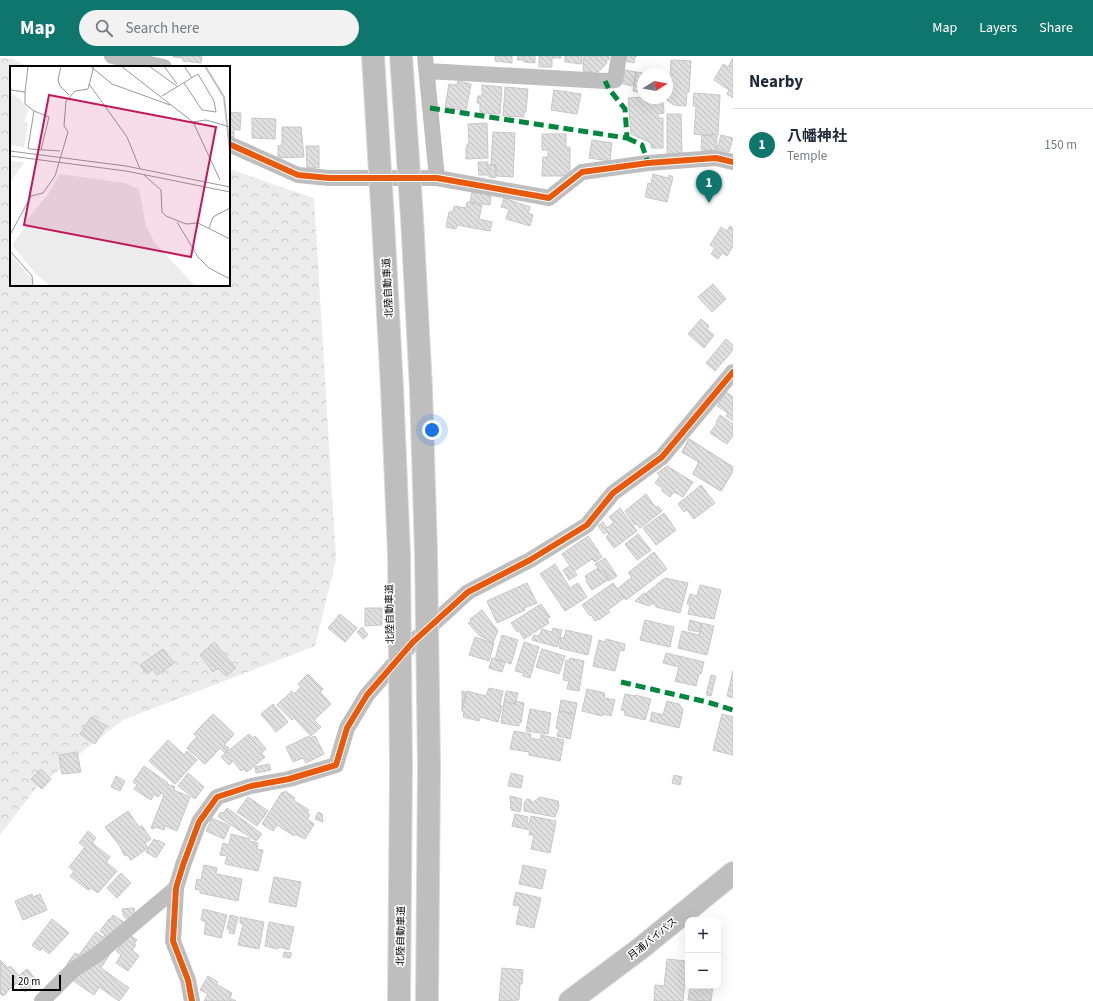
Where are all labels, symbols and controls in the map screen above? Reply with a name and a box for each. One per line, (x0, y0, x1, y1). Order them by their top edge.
search box (79, 10, 359, 46)
text: Map (20, 15, 55, 42)
icon: search (93, 17, 115, 39)
text: Search here (125, 18, 199, 39)
text: Map (932, 18, 957, 38)
text: Layers (979, 18, 1017, 38)
text: Share (1039, 18, 1073, 38)
inset map (10, 66, 230, 286)
north arrow (637, 68, 673, 104)
text: Nearby (749, 70, 803, 94)
text: 八幡神社 (787, 126, 847, 147)
text: 1 (759, 136, 765, 154)
text: 150 m (1044, 136, 1077, 154)
text: Temple (787, 147, 827, 165)
pin: 1 (696, 170, 722, 203)
street label: 北陸自動車道 (379, 258, 397, 318)
your location (422, 420, 442, 440)
street label: 北陸自動車道 (382, 584, 398, 644)
street label: 北陸自動車道 (393, 906, 409, 966)
street label: 月浦バイパス (625, 915, 680, 963)
map controls (685, 917, 721, 989)
button: + (685, 917, 721, 953)
button: − (685, 953, 721, 989)
scale bar (12, 973, 61, 992)
text: 20 m (18, 974, 40, 989)

